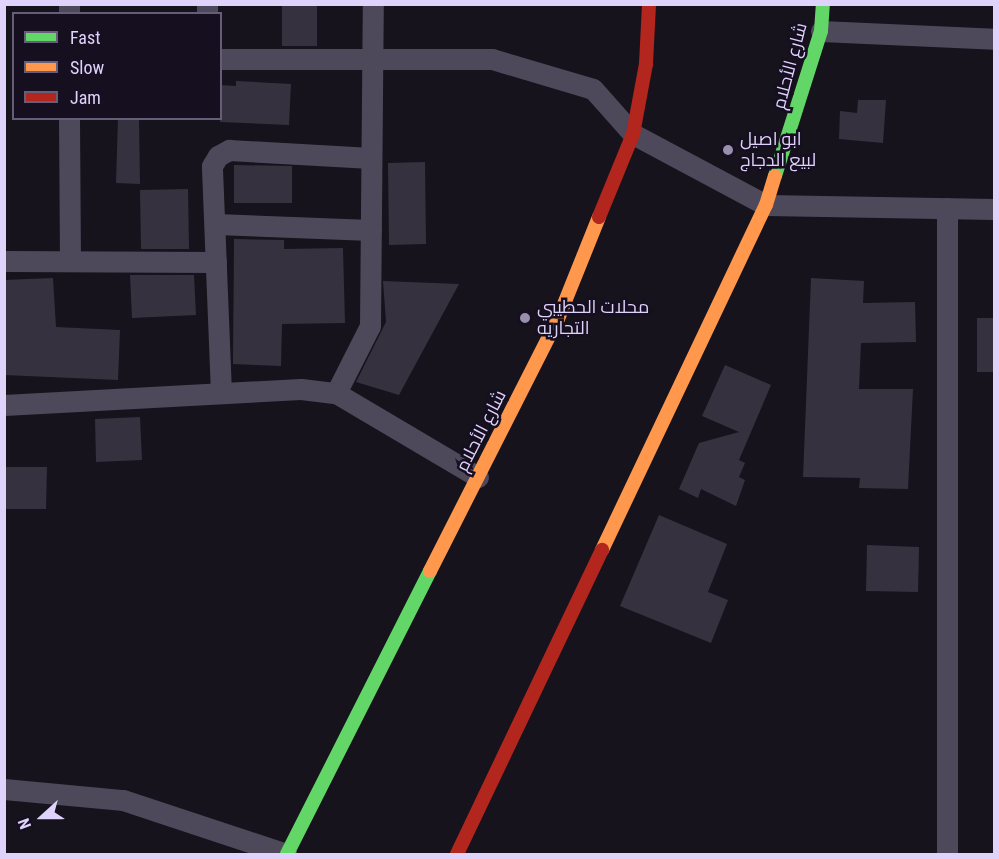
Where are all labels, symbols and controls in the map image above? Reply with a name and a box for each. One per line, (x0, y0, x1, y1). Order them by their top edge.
legend (12, 12, 222, 120)
street label: شارع الأحلام (768, 20, 812, 112)
text: Fast (70, 27, 101, 48)
text: Slow (70, 57, 104, 78)
text: Jam (70, 87, 101, 108)
place label: ابو اصيل لبيع الدجاج (740, 129, 816, 172)
marker: ابو اصيل لبيع الدجاج (721, 143, 735, 157)
place label: محلات الحطيبي التجاريه (537, 297, 649, 340)
marker: محلات الحطيبي التجاريه (518, 311, 532, 325)
street label: شارع الأحلام (451, 387, 511, 475)
north arrow (12, 787, 72, 847)
text: N (14, 816, 35, 832)

